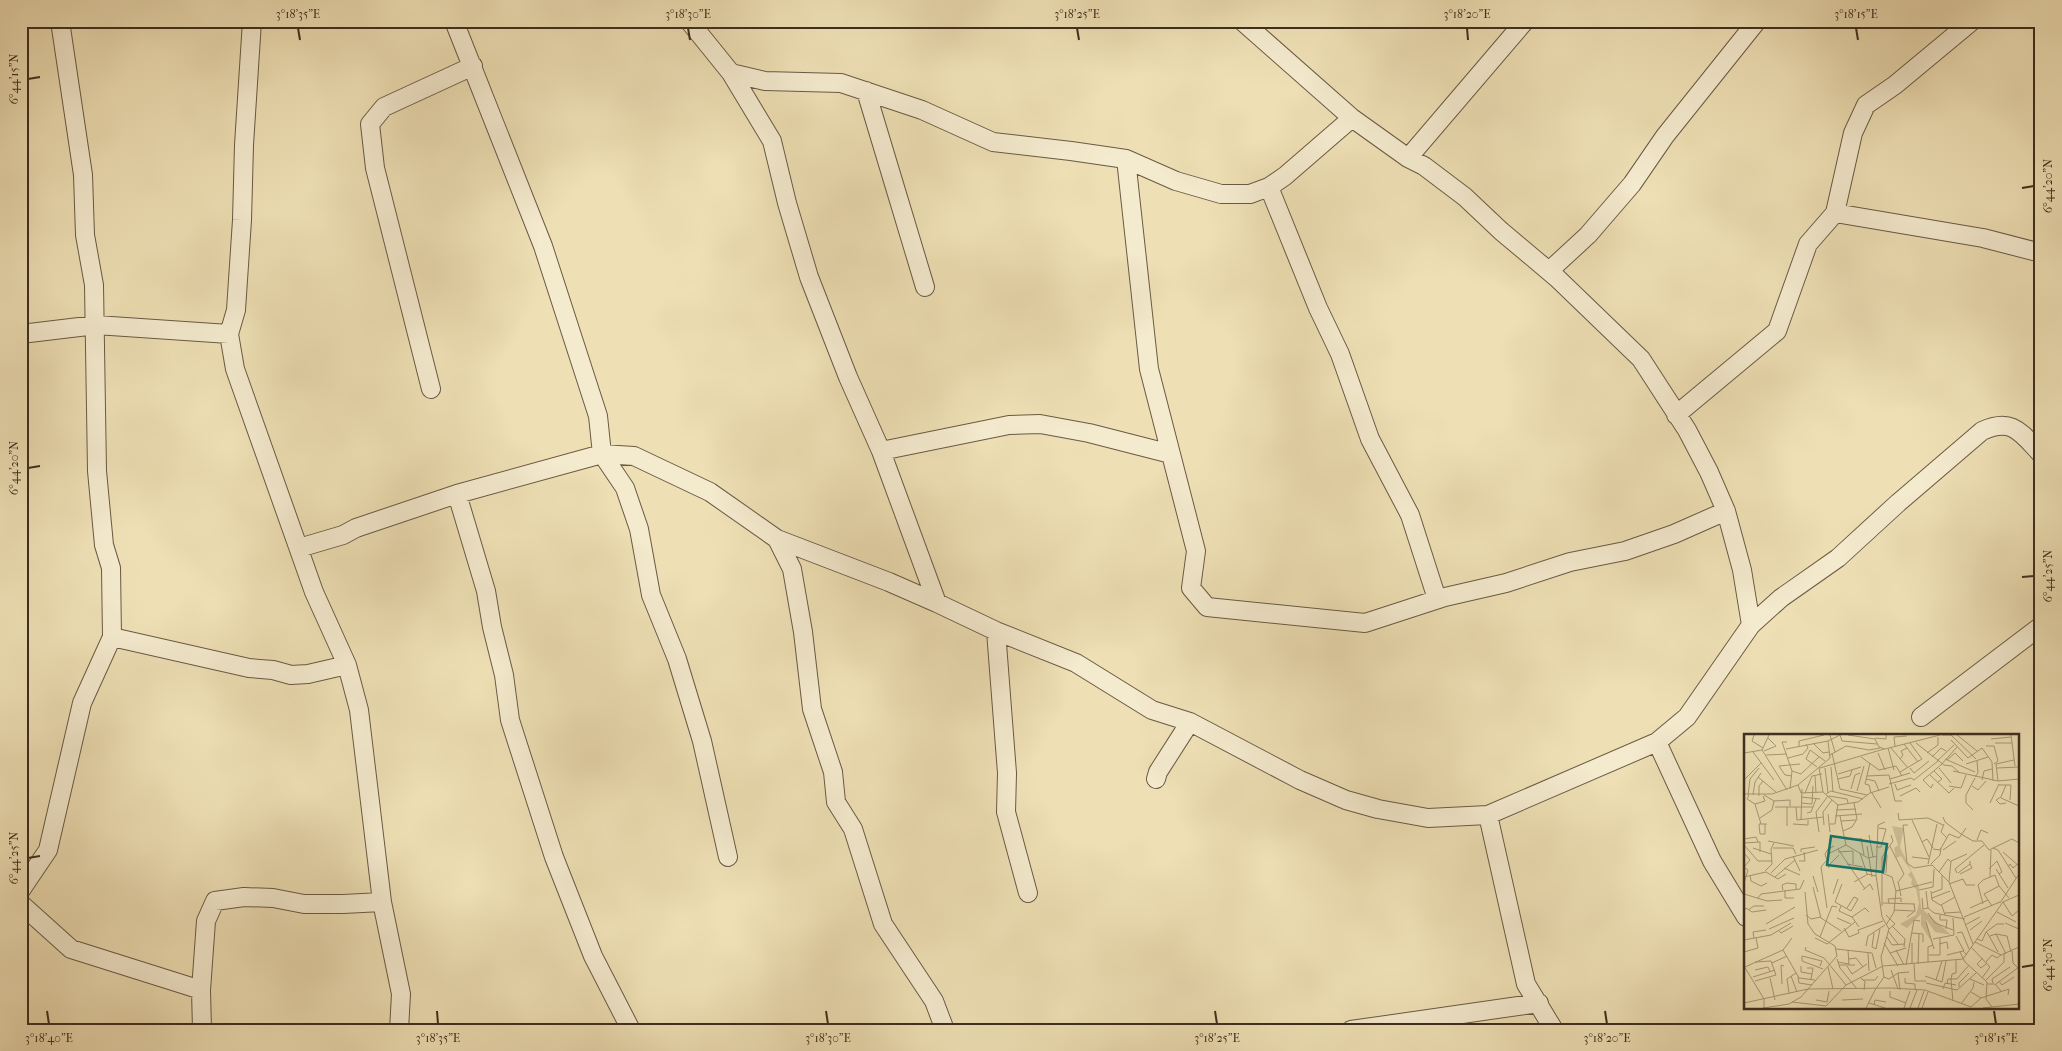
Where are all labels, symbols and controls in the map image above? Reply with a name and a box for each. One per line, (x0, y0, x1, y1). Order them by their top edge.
text: 3°18'35"E (276, 7, 320, 21)
text: 3°18'30"E (665, 7, 711, 21)
text: 3°18'25"E (1054, 7, 1100, 21)
text: 3°18'20"E (1444, 7, 1490, 21)
text: 3°18'15"E (1834, 7, 1878, 21)
text: 6°44'15"N (7, 54, 21, 104)
text: 6°44'20"N (2041, 159, 2055, 213)
text: 6°44'20"N (7, 441, 21, 495)
text: 6°44'25"N (2041, 550, 2055, 602)
inset map (1744, 734, 2020, 1008)
text: 6°44'25"N (7, 832, 21, 884)
text: 6°44'30"N (2041, 939, 2055, 992)
text: 3°18'40"E (25, 1031, 73, 1045)
text: 3°18'35"E (416, 1031, 460, 1045)
text: 3°18'30"E (805, 1031, 851, 1045)
text: 3°18'25"E (1194, 1031, 1240, 1045)
text: 3°18'20"E (1584, 1031, 1630, 1045)
text: 3°18'15"E (1974, 1031, 2018, 1045)

